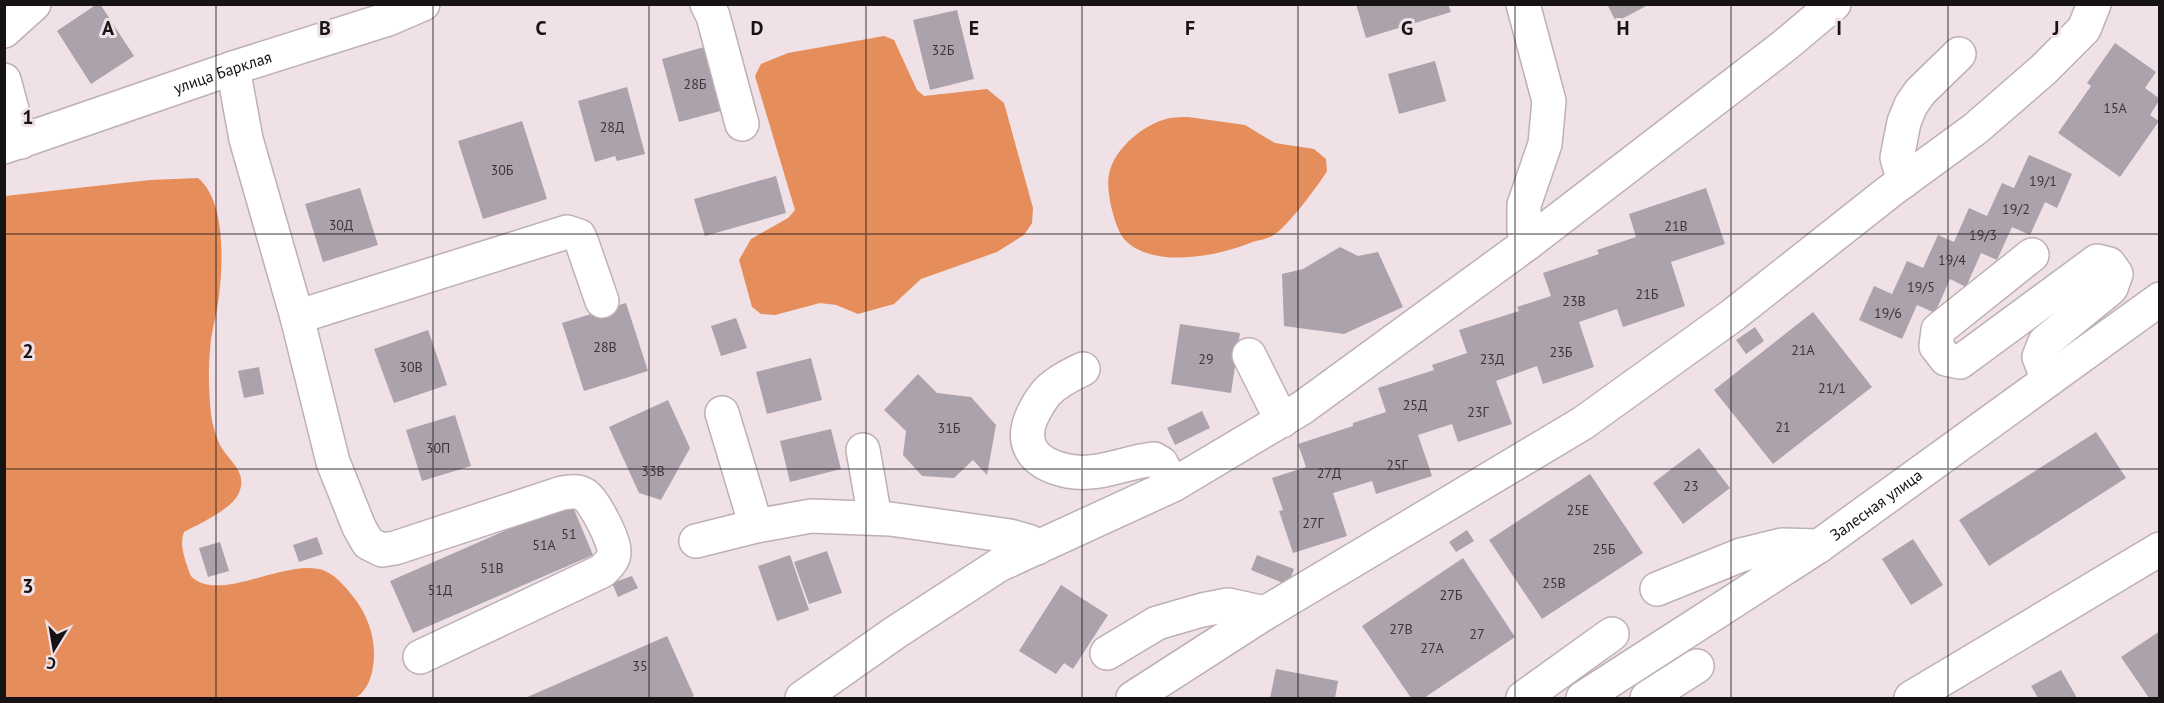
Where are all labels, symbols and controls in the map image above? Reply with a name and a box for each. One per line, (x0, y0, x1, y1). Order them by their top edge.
text: A (102, 15, 115, 41)
text: B (319, 15, 331, 41)
text: C (535, 15, 547, 41)
text: D (751, 15, 764, 41)
text: E (969, 15, 979, 41)
text: F (1185, 15, 1195, 41)
text: G (1401, 15, 1413, 41)
text: H (1616, 15, 1630, 41)
text: I (1836, 15, 1842, 41)
text: J (2052, 15, 2059, 41)
house number: 32Б (932, 41, 955, 59)
street label: улица Барклая (171, 46, 274, 98)
house number: 28Б (684, 75, 707, 93)
house number: 15А (2103, 99, 2128, 117)
text: 1 (22, 104, 34, 130)
house number: 28Д (600, 118, 624, 136)
house number: 30Б (491, 161, 514, 179)
house number: 19/1 (2029, 172, 2057, 190)
house number: 19/2 (2002, 200, 2030, 218)
house number: 30Д (329, 216, 353, 234)
house number: 21В (1664, 217, 1688, 235)
house number: 19/3 (1969, 226, 1997, 244)
house number: 19/4 (1938, 251, 1966, 269)
house number: 19/5 (1907, 278, 1935, 296)
house number: 21Б (1636, 285, 1659, 303)
house number: 23В (1562, 292, 1586, 310)
house number: 19/6 (1874, 304, 1902, 322)
text: 2 (22, 338, 34, 364)
house number: 28В (593, 338, 617, 356)
house number: 21А (1791, 341, 1816, 359)
house number: 23Б (1550, 343, 1573, 361)
house number: 29 (1198, 350, 1214, 368)
house number: 23Д (1480, 350, 1504, 368)
house number: 30В (399, 358, 423, 376)
house number: 21/1 (1818, 379, 1846, 397)
house number: 25Д (1403, 396, 1427, 414)
house number: 23Г (1467, 403, 1490, 421)
house number: 21 (1775, 418, 1791, 436)
house number: 31Б (938, 419, 961, 437)
house number: 30П (426, 439, 450, 457)
house number: 25Г (1386, 456, 1409, 474)
house number: 33В (641, 462, 665, 480)
house number: 27Д (1317, 464, 1341, 482)
street label: Залесная улица (1826, 465, 1926, 545)
house number: 23 (1683, 477, 1699, 495)
house number: 25Е (1567, 501, 1589, 519)
house number: 27Г (1302, 514, 1325, 532)
house number: 51 (561, 525, 577, 543)
house number: 51А (532, 536, 557, 554)
house number: 25Б (1593, 540, 1616, 558)
house number: 51В (480, 559, 504, 577)
text: 3 (22, 573, 34, 599)
house number: 25В (1542, 574, 1566, 592)
house number: 51Д (428, 581, 452, 599)
house number: 27Б (1440, 586, 1463, 604)
north arrow (24, 619, 84, 679)
house number: 27В (1389, 620, 1413, 638)
house number: 27 (1469, 625, 1485, 643)
house number: 27А (1420, 639, 1445, 657)
text: С (45, 653, 57, 674)
house number: 35 (632, 657, 648, 675)

